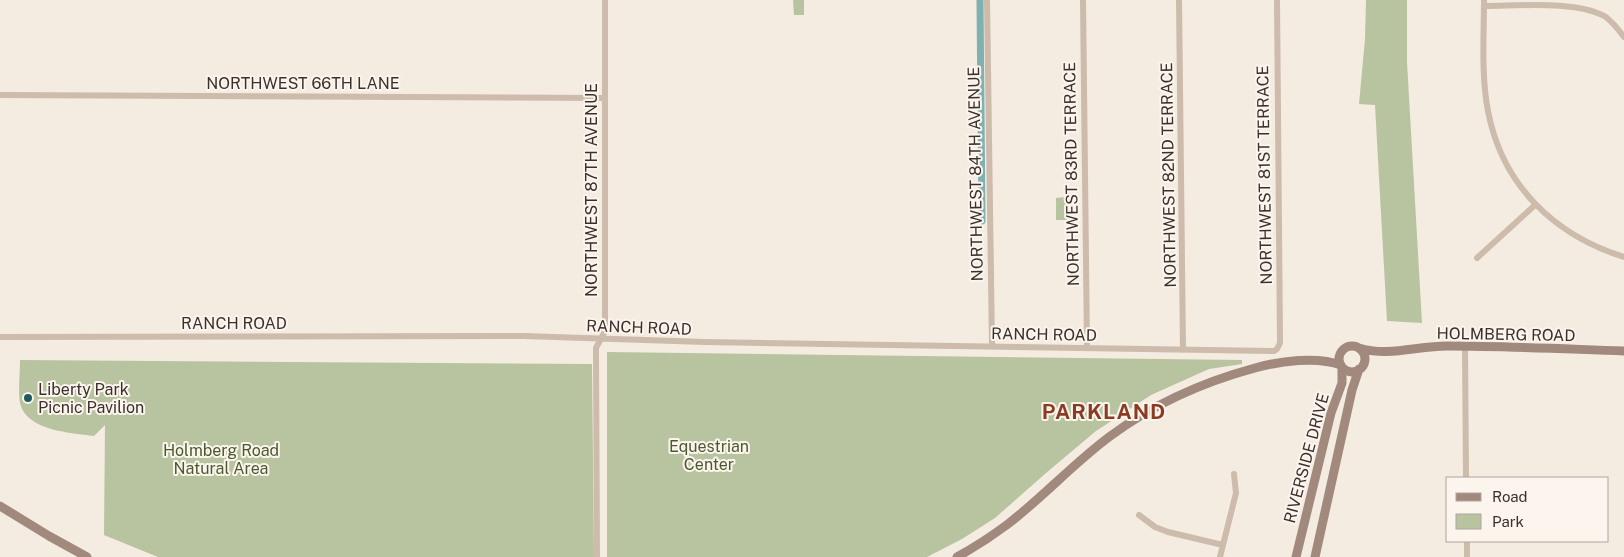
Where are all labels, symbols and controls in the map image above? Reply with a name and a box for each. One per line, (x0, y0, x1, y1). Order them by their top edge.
street label: NORTHWEST 83RD TERRACE (1060, 62, 1083, 286)
street label: NORTHWEST 82ND TERRACE (1157, 62, 1180, 288)
street label: NORTHWEST 81ST TERRACE (1253, 65, 1276, 285)
street label: NORTHWEST 84TH AVENUE (964, 67, 987, 281)
street label: NORTHWEST 66TH LANE (206, 74, 400, 93)
street label: NORTHWEST 87TH AVENUE (582, 83, 601, 297)
street label: RANCH ROAD (181, 314, 287, 333)
street label: RANCH ROAD (586, 316, 692, 339)
street label: RANCH ROAD (991, 324, 1097, 345)
street label: HOLMBERG ROAD (1436, 324, 1576, 345)
place label: Liberty Park Picnic Pavilion (38, 380, 144, 417)
street label: RIVERSIDE DRIVE (1280, 391, 1333, 525)
marker: Liberty Park Picnic Pavilion (22, 392, 34, 404)
district label: PARKLAND (1042, 399, 1166, 424)
park label: Equestrian Center (669, 437, 749, 474)
park label: Holmberg Road Natural Area (163, 441, 279, 478)
legend (1446, 477, 1609, 542)
text: Road (1492, 488, 1528, 505)
text: Park (1492, 513, 1524, 530)

